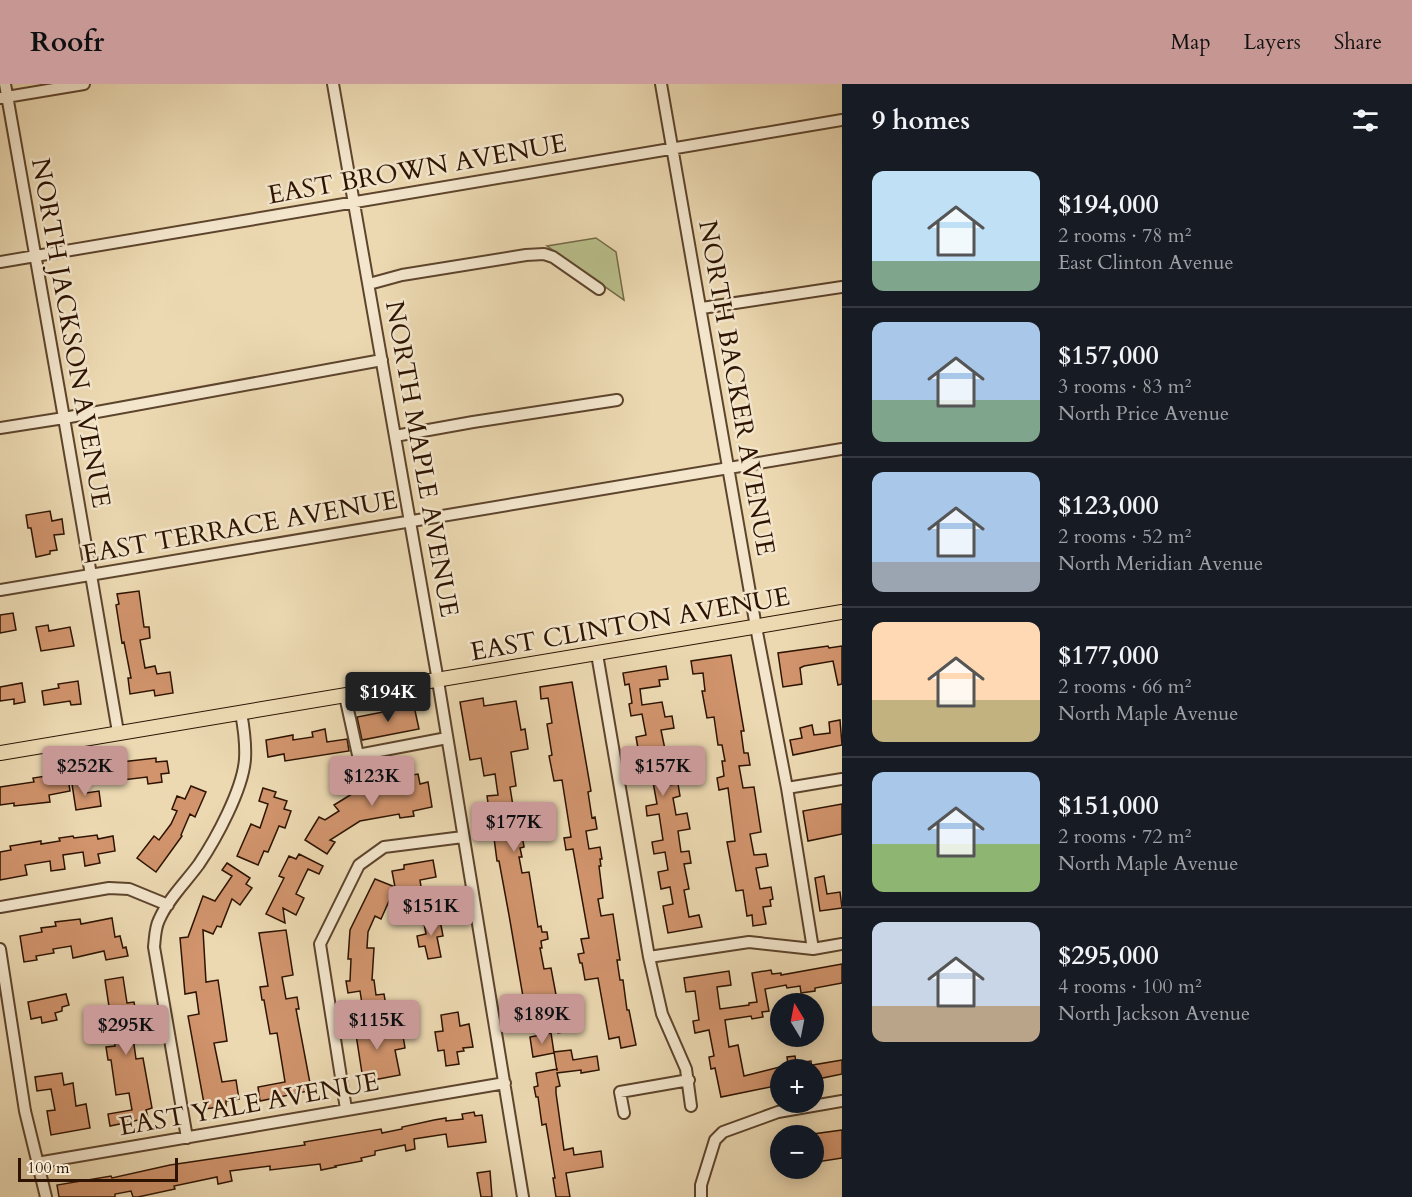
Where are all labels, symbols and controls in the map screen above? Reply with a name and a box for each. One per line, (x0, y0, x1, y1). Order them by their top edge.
text: Roofr (30, 23, 104, 61)
text: Map (1171, 28, 1211, 57)
text: Layers (1244, 28, 1301, 57)
text: Share (1334, 28, 1382, 57)
text: 9 homes (872, 103, 970, 138)
icon: filters (1349, 104, 1382, 137)
street label: EAST BROWN AVENUE (265, 125, 569, 213)
street label: NORTH JACKSON AVENUE (23, 155, 119, 511)
text: $194,000 (1058, 187, 1159, 222)
icon: home (920, 195, 992, 267)
street label: NORTH BACKER AVENUE (690, 218, 784, 558)
text: 2 rooms · 78 m² (1058, 222, 1191, 249)
text: East Clinton Avenue (1058, 249, 1233, 276)
street label: NORTH MAPLE AVENUE (377, 298, 467, 620)
text: $157,000 (1058, 338, 1159, 373)
icon: home (920, 346, 992, 418)
text: 3 rooms · 83 m² (1058, 373, 1191, 400)
text: North Price Avenue (1058, 400, 1229, 427)
street label: EAST TERRACE AVENUE (80, 482, 400, 572)
text: $123,000 (1058, 488, 1159, 523)
icon: home (920, 496, 992, 568)
text: 2 rooms · 52 m² (1058, 523, 1191, 550)
text: North Meridian Avenue (1058, 550, 1263, 577)
street label: EAST CLINTON AVENUE (467, 579, 793, 669)
text: $177,000 (1058, 638, 1159, 673)
icon: home (920, 646, 992, 718)
pin: $194K (346, 672, 430, 723)
text: 2 rooms · 66 m² (1058, 673, 1191, 700)
text: $194K (359, 678, 417, 705)
text: North Maple Avenue (1058, 700, 1238, 727)
pin: $252K (43, 746, 127, 797)
pin: $157K (621, 746, 705, 797)
text: $252K (56, 752, 114, 779)
text: $157K (634, 752, 692, 779)
pin: $123K (330, 756, 414, 807)
text: $123K (343, 762, 401, 789)
text: $151,000 (1058, 788, 1159, 823)
icon: home (920, 796, 992, 868)
pin: $177K (472, 802, 556, 853)
text: $177K (485, 808, 543, 835)
text: 2 rooms · 72 m² (1058, 823, 1191, 850)
text: North Maple Avenue (1058, 850, 1238, 877)
pin: $151K (389, 886, 473, 937)
text: $151K (402, 892, 460, 919)
text: $295,000 (1058, 938, 1159, 973)
icon: home (920, 946, 992, 1018)
text: 4 rooms · 100 m² (1058, 973, 1202, 1000)
north arrow (770, 993, 824, 1047)
map controls (770, 993, 824, 1179)
pin: $189K (500, 994, 584, 1045)
pin: $115K (335, 1000, 419, 1051)
text: $189K (513, 1000, 571, 1027)
text: North Jackson Avenue (1058, 1000, 1250, 1027)
pin: $295K (84, 1005, 168, 1056)
text: $115K (348, 1006, 406, 1033)
text: $295K (97, 1011, 155, 1038)
button: + (770, 1059, 824, 1113)
street label: EAST YALE AVENUE (116, 1064, 382, 1144)
button: − (770, 1125, 824, 1179)
scale bar (18, 1155, 178, 1182)
text: 100 m (27, 1157, 69, 1179)

